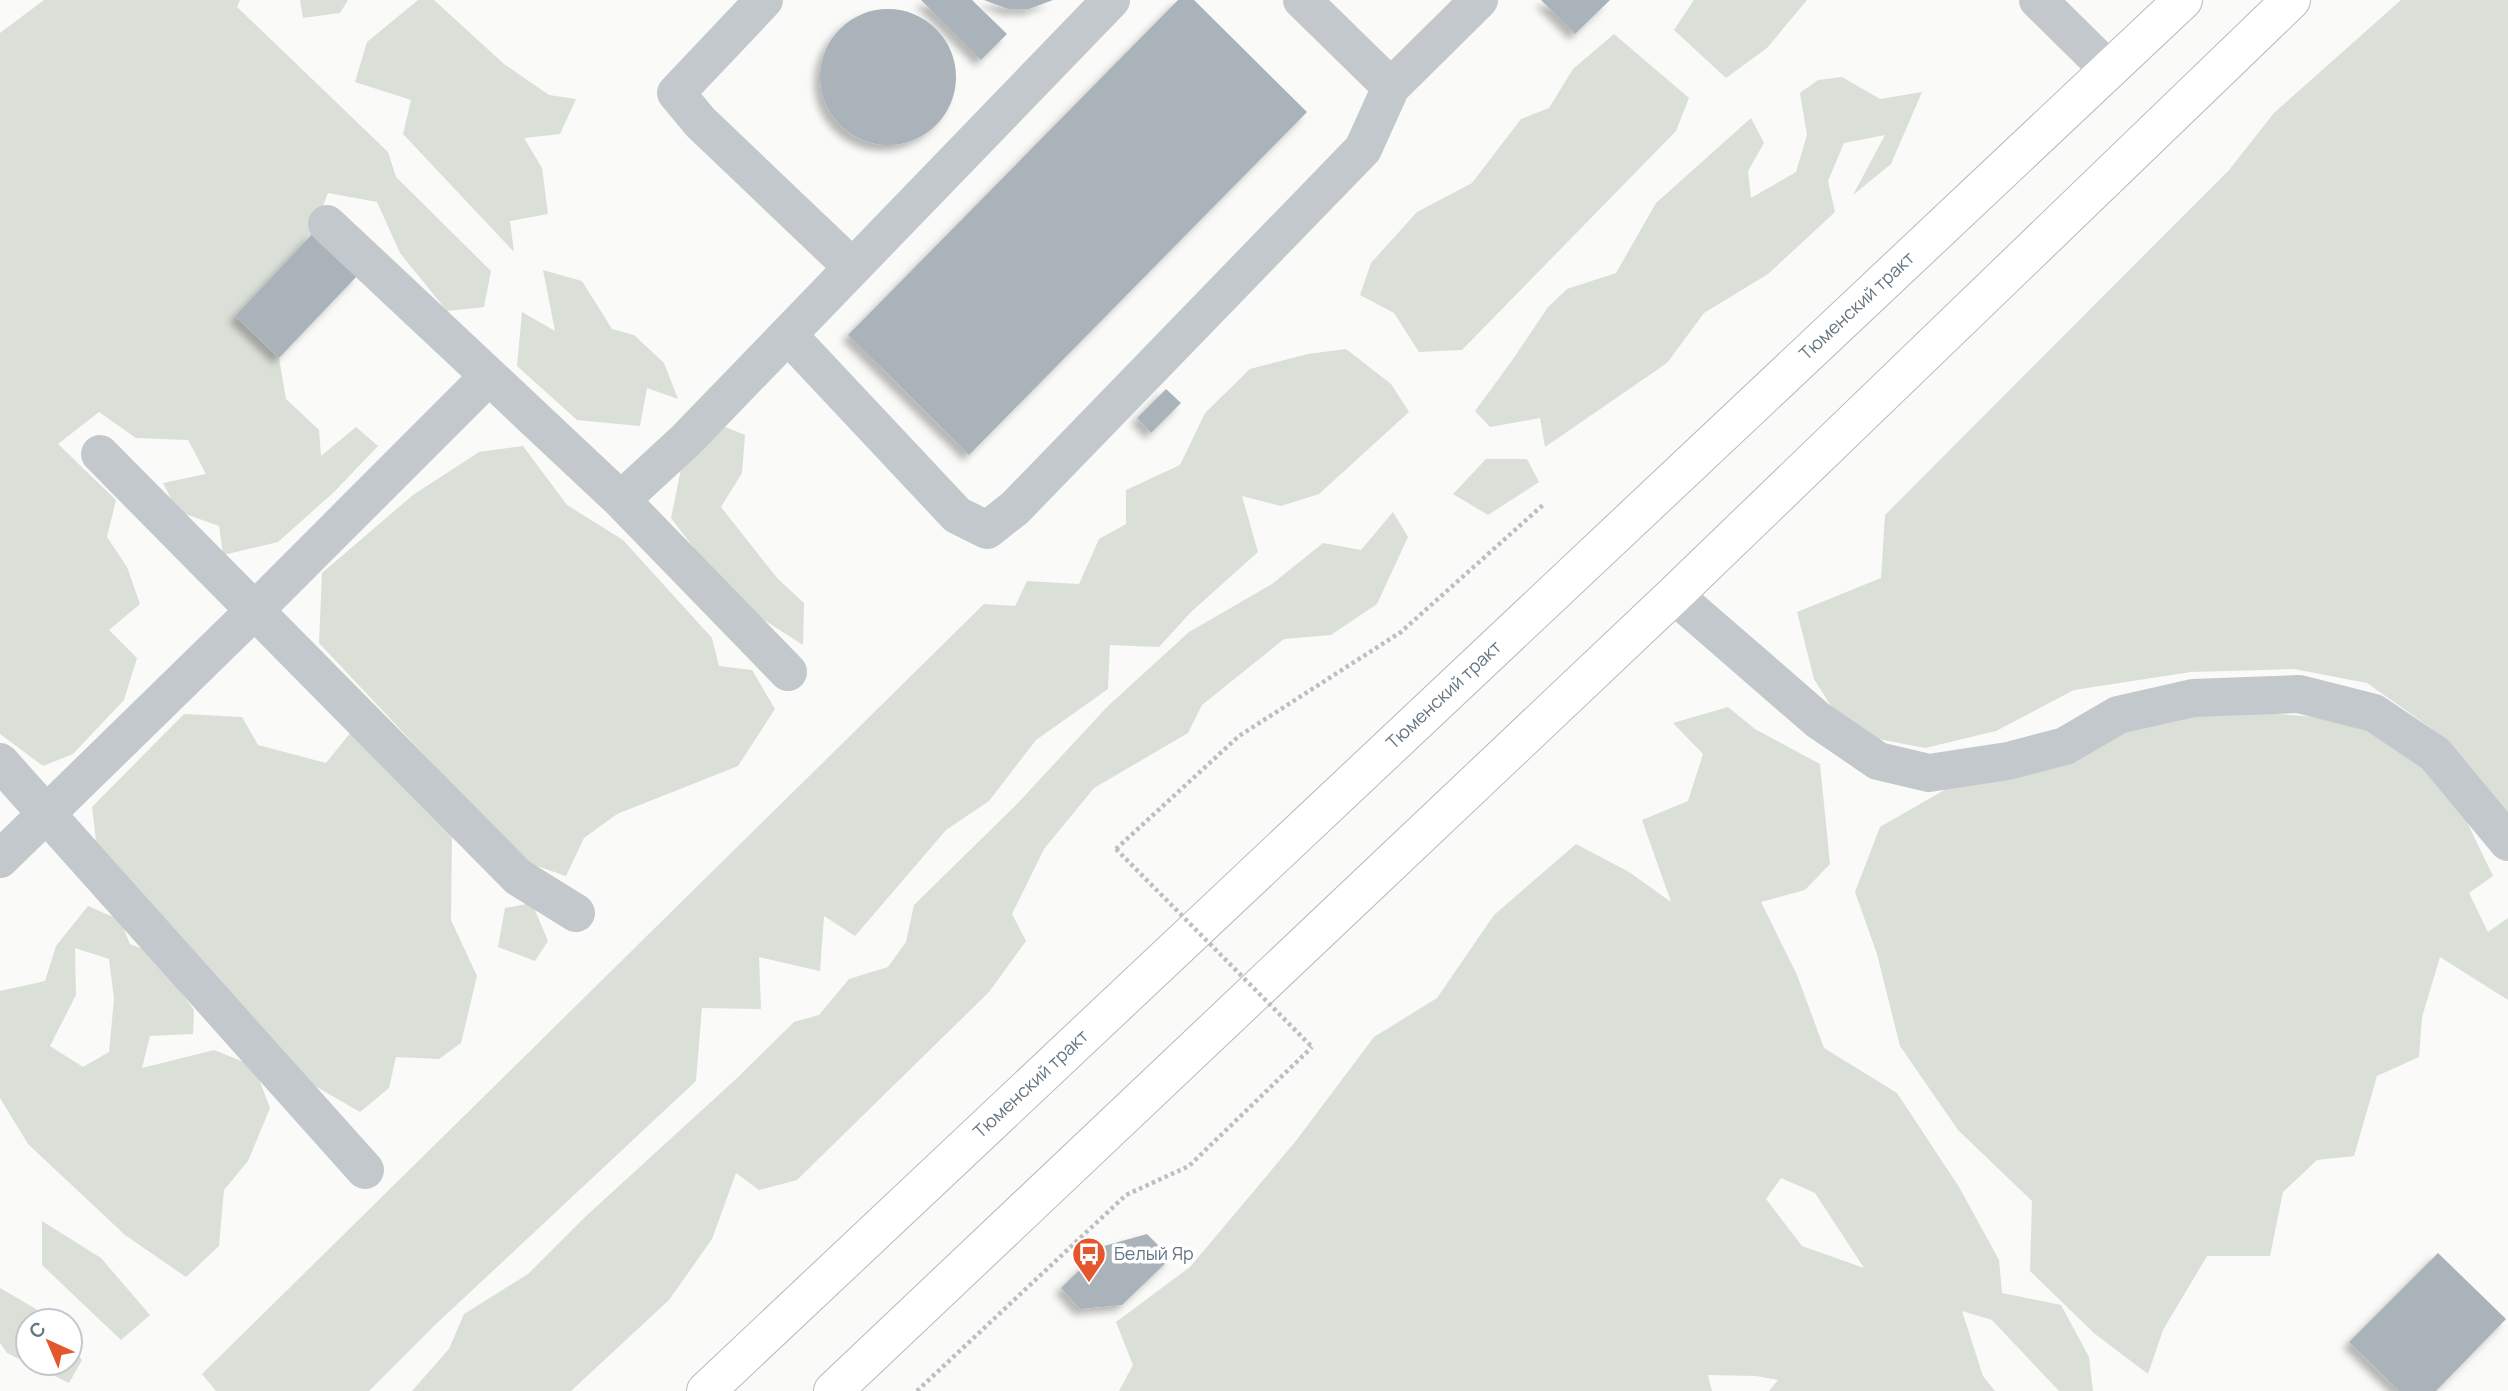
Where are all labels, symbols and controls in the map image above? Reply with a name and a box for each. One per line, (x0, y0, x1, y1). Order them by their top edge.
street label: Тюменский тракт (1794, 246, 1919, 365)
street label: Тюменский тракт (1381, 635, 1506, 754)
street label: Тюменский тракт (968, 1024, 1093, 1143)
bus stop icon: Белый Яр (1070, 1235, 1108, 1284)
place label: Белый Яр (1114, 1241, 1194, 1265)
north arrow (14, 1307, 84, 1377)
text: С (23, 1316, 51, 1344)

